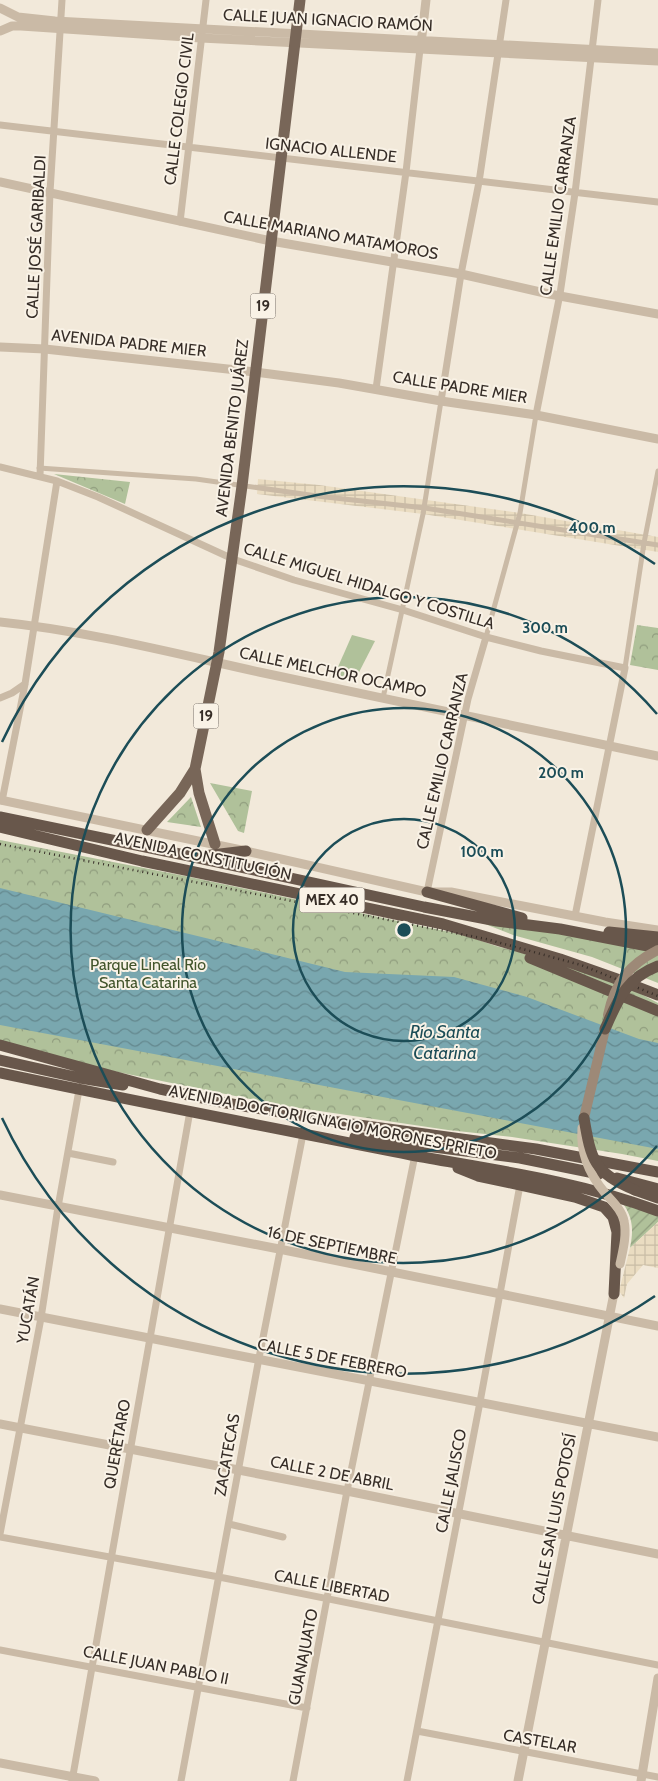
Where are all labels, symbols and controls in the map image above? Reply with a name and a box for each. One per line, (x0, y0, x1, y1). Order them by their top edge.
street label: CALLE JUAN IGNACIO RAMÓN (223, 5, 433, 35)
street label: CALLE COLEGIO CIVIL (160, 32, 198, 186)
street label: CALLE EMILIO CARRANZA (536, 115, 580, 297)
street label: IGNACIO ALLENDE (264, 134, 398, 166)
street label: CALLE JOSÉ GARIBALDI (22, 155, 50, 319)
street label: CALLE MARIANO MATAMOROS (222, 207, 440, 263)
road number: 19 (250, 294, 276, 318)
street label: AVENIDA PADRE MIER (51, 325, 208, 361)
street label: AVENIDA BENITO JUÁREZ (212, 338, 252, 518)
street label: CALLE PADRE MIER (391, 367, 529, 407)
text: 400 m (569, 519, 615, 537)
street label: CALLE MIGUEL HIDALGO Y COSTILLA (241, 539, 497, 633)
text: 300 m (522, 619, 568, 637)
street label: CALLE MELCHOR OCAMPO (238, 643, 428, 701)
street label: CALLE EMILIO CARRANZA (412, 671, 472, 851)
road number: 19 (194, 704, 218, 728)
text: 200 m (538, 764, 584, 782)
street label: AVENIDA CONSTITUCIÓN (113, 828, 293, 884)
text: 100 m (460, 843, 504, 861)
road number: MEX 40 (300, 888, 364, 912)
centre of rings (395, 921, 413, 939)
park label: Parque Lineal Río Santa Catarina (90, 955, 206, 992)
water label: Río Santa Catarina (410, 1021, 480, 1064)
street label: AVENIDA DOCTOR IGNACIO MORONES PRIETO (167, 1081, 499, 1163)
street label: 16 DE SEPTIEMBRE (266, 1222, 399, 1268)
street label: YUCATÁN (13, 1275, 43, 1346)
street label: CALLE 5 DE FEBRERO (256, 1334, 408, 1382)
street label: QUERÉTARO (100, 1398, 134, 1490)
street label: ZACATECAS (210, 1412, 244, 1498)
street label: CALLE JALISCO (432, 1427, 470, 1535)
street label: CALLE SAN LUIS POTOSÍ (528, 1432, 580, 1606)
street label: CALLE 2 DE ABRIL (269, 1452, 395, 1494)
street label: CALLE LIBERTAD (273, 1565, 391, 1607)
street label: GUANAJUATO (284, 1607, 322, 1707)
street label: CALLE JUAN PABLO II (82, 1642, 230, 1688)
street label: CASTELAR (502, 1725, 578, 1757)

